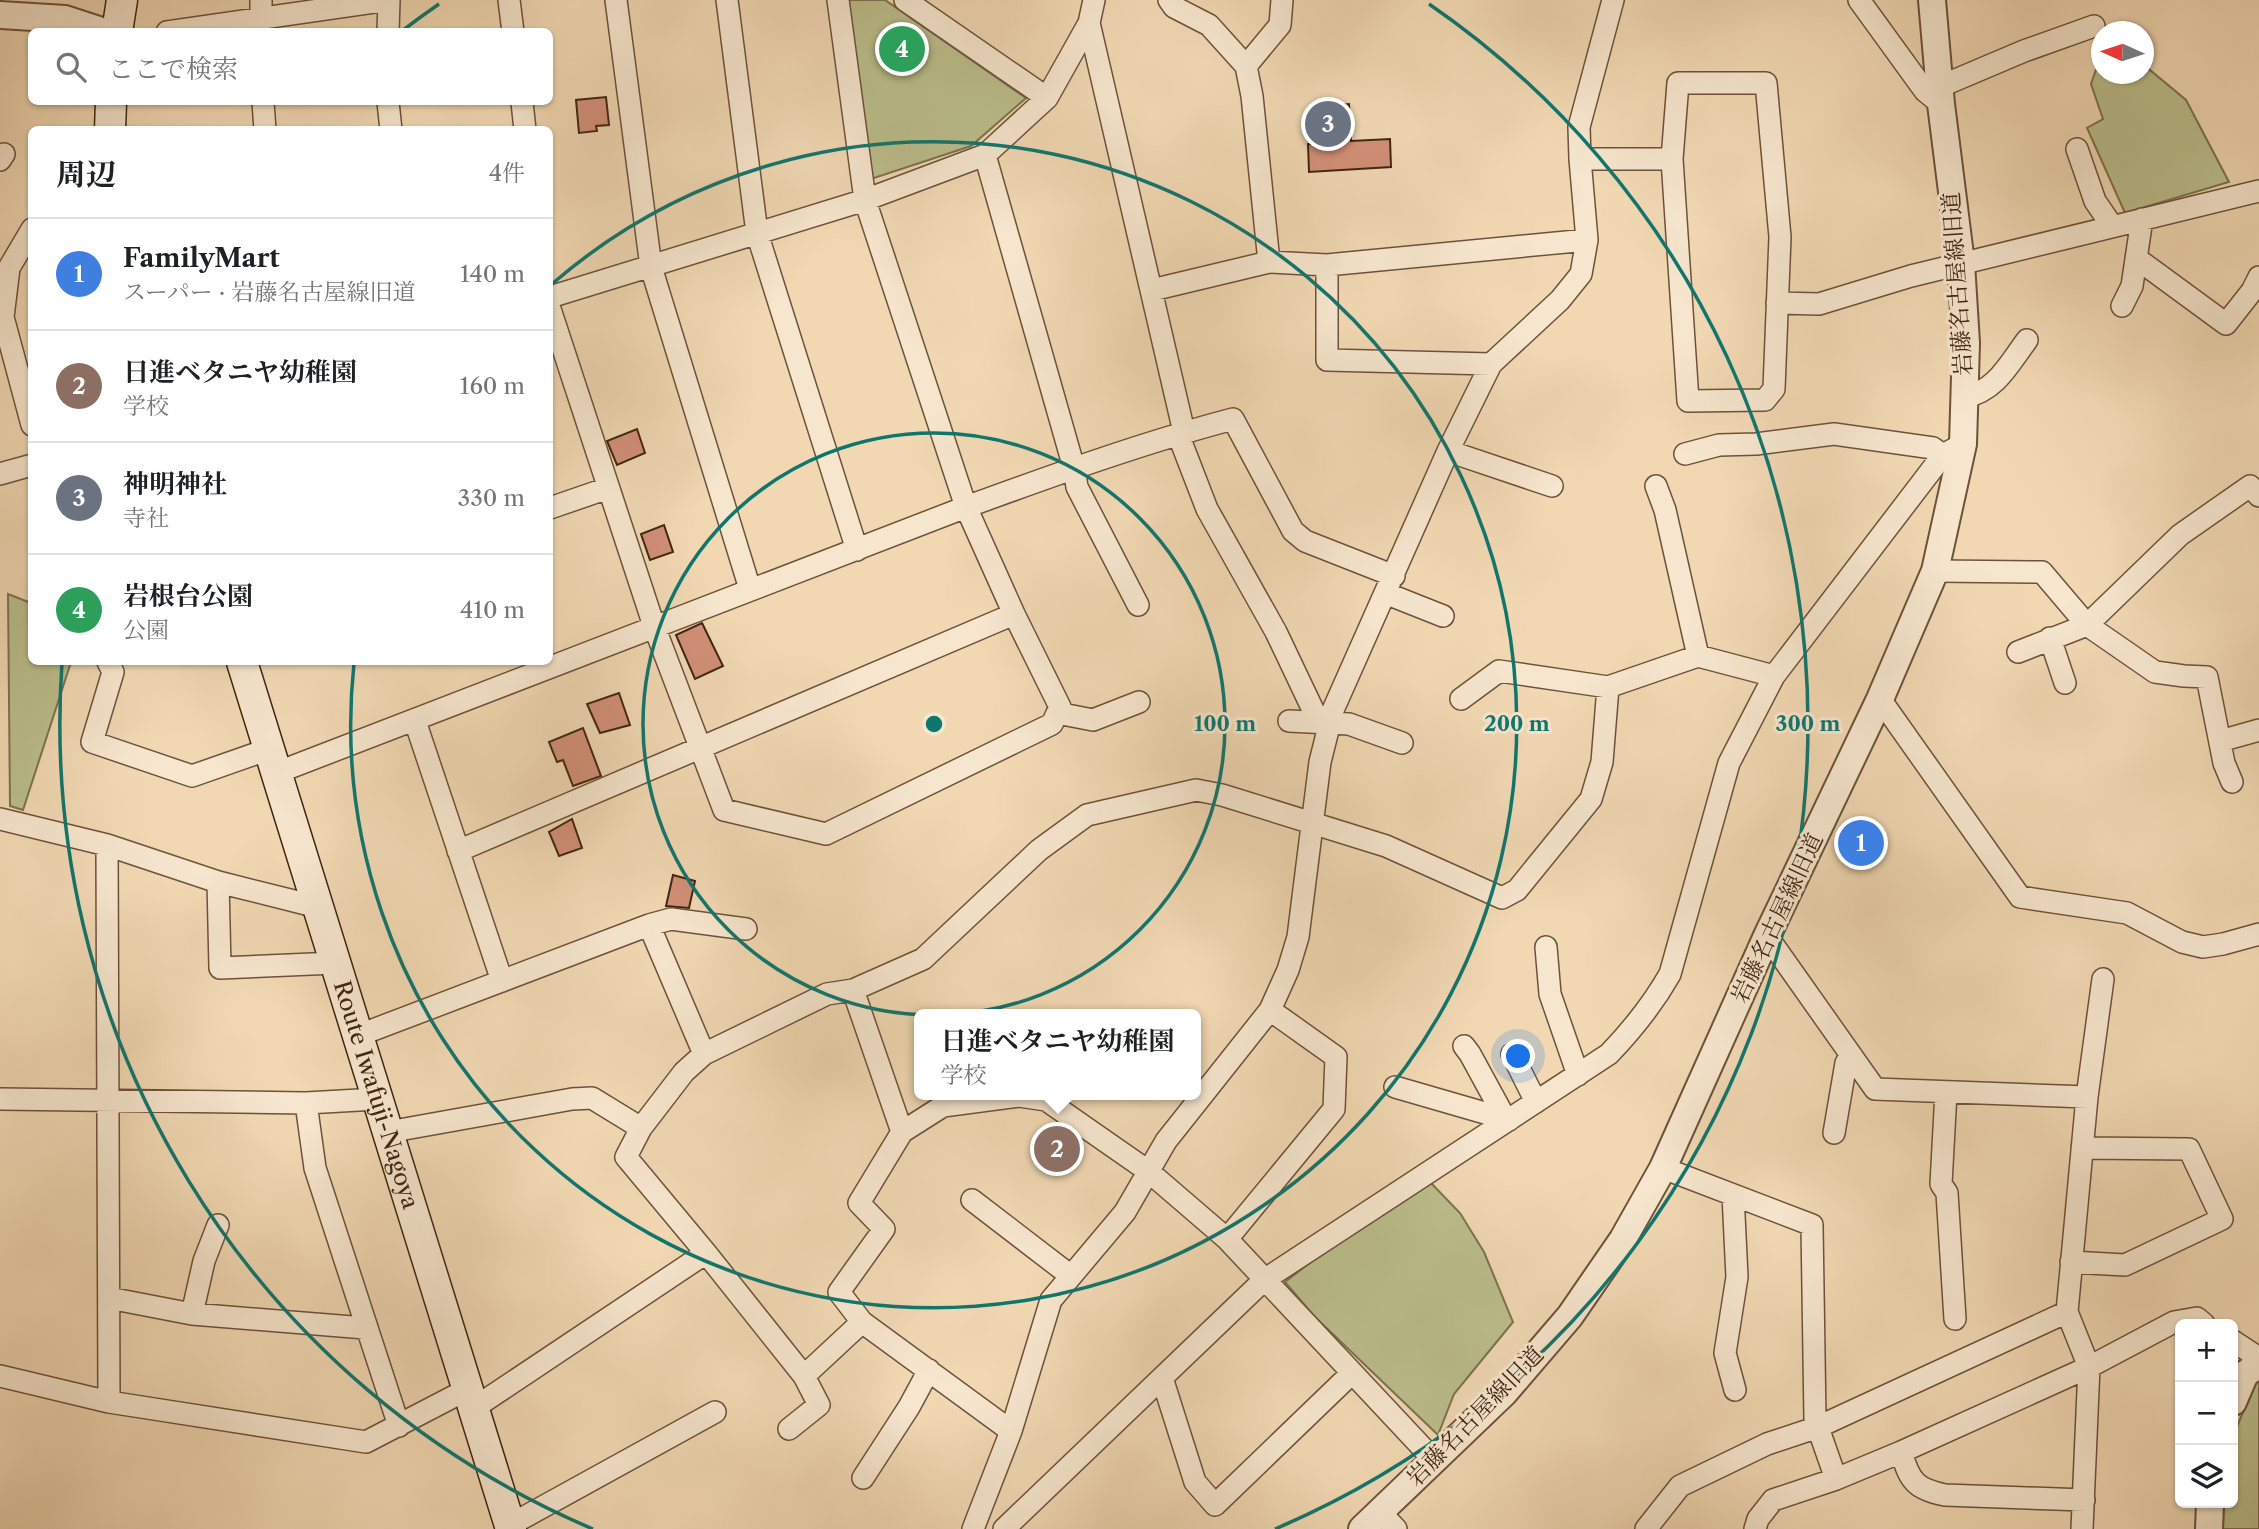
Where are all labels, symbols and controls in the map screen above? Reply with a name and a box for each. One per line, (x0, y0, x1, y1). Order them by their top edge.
north arrow (2091, 21, 2154, 84)
pin: 4 (879, 23, 925, 75)
search box (28, 28, 553, 105)
icon: search (52, 48, 90, 86)
text: ここで検索 (108, 53, 238, 85)
pin: 3 (1305, 98, 1351, 150)
text: 周辺 (56, 156, 116, 193)
text: 4件 (489, 159, 525, 187)
street label: 岩藤名古屋線旧道 (1937, 191, 1977, 377)
text: FamilyMart (123, 242, 280, 274)
text: 1 (74, 260, 84, 288)
text: 140 m (460, 260, 525, 288)
text: スーパー · 岩藤名古屋線旧道 (123, 278, 415, 306)
text: 日進ベタニヤ幼稚園 (123, 356, 357, 388)
text: 2 (72, 372, 86, 400)
text: 160 m (460, 372, 525, 400)
text: 学校 (123, 392, 169, 420)
text: 神明神社 (123, 468, 227, 500)
text: 3 (73, 484, 86, 512)
text: 330 m (458, 484, 525, 512)
text: 寺社 (123, 504, 169, 532)
text: 岩根台公園 (123, 580, 253, 612)
text: 4 (72, 596, 86, 624)
text: 410 m (460, 596, 525, 624)
text: 公園 (123, 616, 169, 644)
text: 100 m (1194, 711, 1256, 736)
text: 200 m (1484, 711, 1550, 736)
text: 300 m (1776, 711, 1840, 736)
centre of rings (922, 712, 946, 736)
pin: 1 (1838, 817, 1884, 869)
street label: 岩藤名古屋線旧道 (1725, 829, 1829, 1007)
street label: Route Iwafuji-Nagoya (328, 977, 425, 1213)
popup (914, 1009, 1201, 1100)
text: 日進ベタニヤ幼稚園 (940, 1025, 1175, 1057)
your location (1501, 1039, 1535, 1073)
text: 学校 (940, 1061, 986, 1089)
pin: 2 (1034, 1123, 1080, 1175)
map controls (2175, 1319, 2238, 1508)
button: + (2175, 1319, 2238, 1382)
street label: 岩藤名古屋線旧道 (1401, 1340, 1549, 1492)
button: − (2175, 1382, 2238, 1445)
button: layers (2175, 1445, 2238, 1508)

